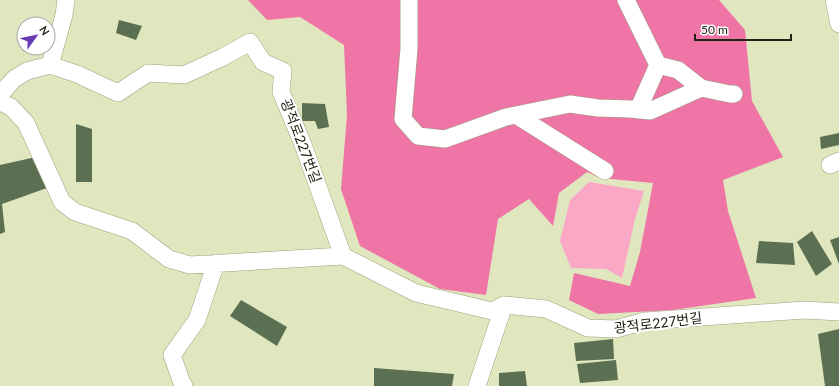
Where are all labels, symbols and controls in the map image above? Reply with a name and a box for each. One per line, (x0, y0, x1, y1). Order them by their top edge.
north arrow (16, 16, 56, 56)
scale bar (695, 16, 791, 42)
text: 50 m (701, 22, 728, 37)
text: N (37, 23, 53, 37)
street label: 광적로227번길 (278, 96, 325, 185)
street label: 광적로227번길 (613, 309, 703, 336)

